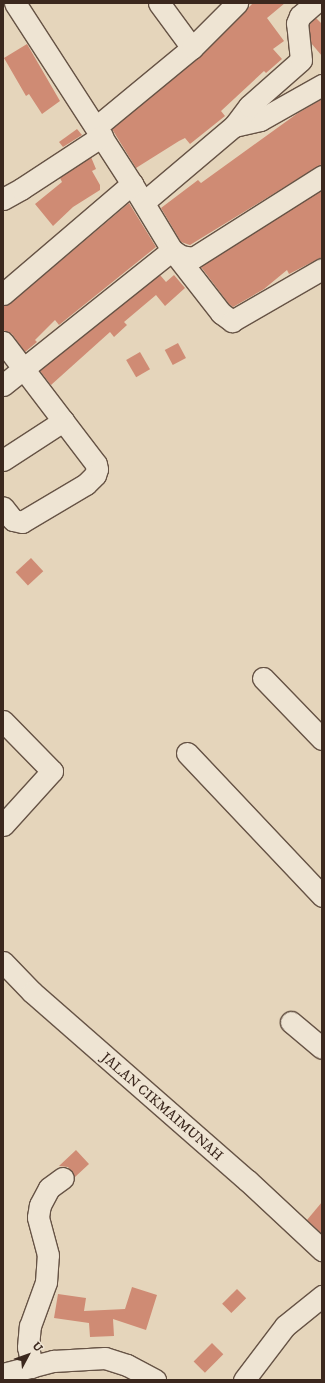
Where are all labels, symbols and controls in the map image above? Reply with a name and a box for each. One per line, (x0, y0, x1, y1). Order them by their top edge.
street label: JALAN CIKMAIMUNAH (98, 1050, 226, 1164)
north arrow (8, 1335, 48, 1375)
text: U (29, 1339, 45, 1355)

